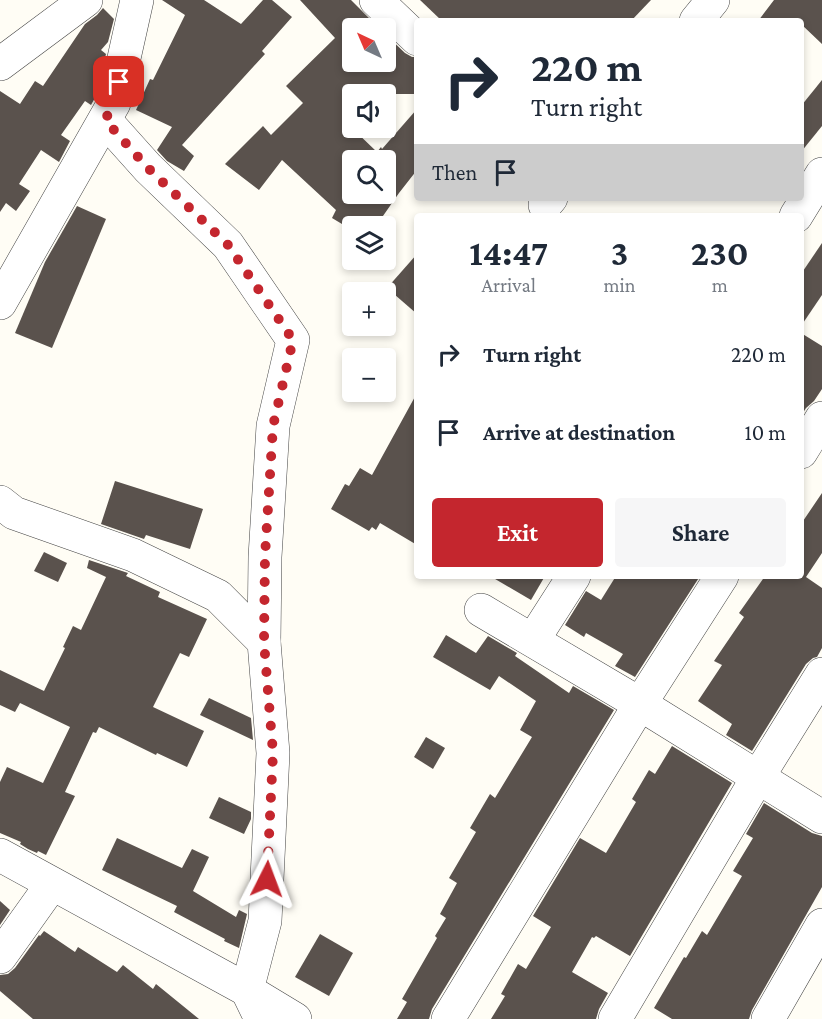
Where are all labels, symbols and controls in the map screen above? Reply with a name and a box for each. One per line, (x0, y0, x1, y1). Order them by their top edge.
north arrow (342, 18, 396, 72)
map controls (342, 18, 396, 402)
icon: right (432, 42, 510, 120)
text: 220 m (531, 43, 642, 90)
pin (93, 56, 144, 107)
icon: arrive (102, 65, 135, 98)
button: sound (342, 84, 396, 138)
text: Turn right (531, 92, 642, 122)
button: search (342, 150, 396, 204)
icon: arrive (489, 156, 522, 189)
text: Then (432, 160, 477, 185)
button: layers (342, 216, 396, 270)
text: 14:47 (469, 233, 548, 273)
text: 3 (611, 233, 628, 273)
text: 230 (691, 233, 749, 273)
text: Arrival (482, 274, 536, 296)
text: min (603, 274, 636, 296)
text: m (712, 274, 728, 296)
button: + (342, 282, 396, 336)
icon: right (432, 338, 465, 371)
text: Turn right (483, 342, 581, 367)
text: 220 m (731, 342, 786, 367)
button: − (342, 348, 396, 402)
icon: arrive (432, 416, 465, 449)
text: Arrive at destination (483, 420, 675, 445)
text: 10 m (744, 420, 786, 445)
button: Exit (432, 498, 603, 567)
button: Share (615, 498, 786, 567)
position arrow (235, 847, 299, 911)

